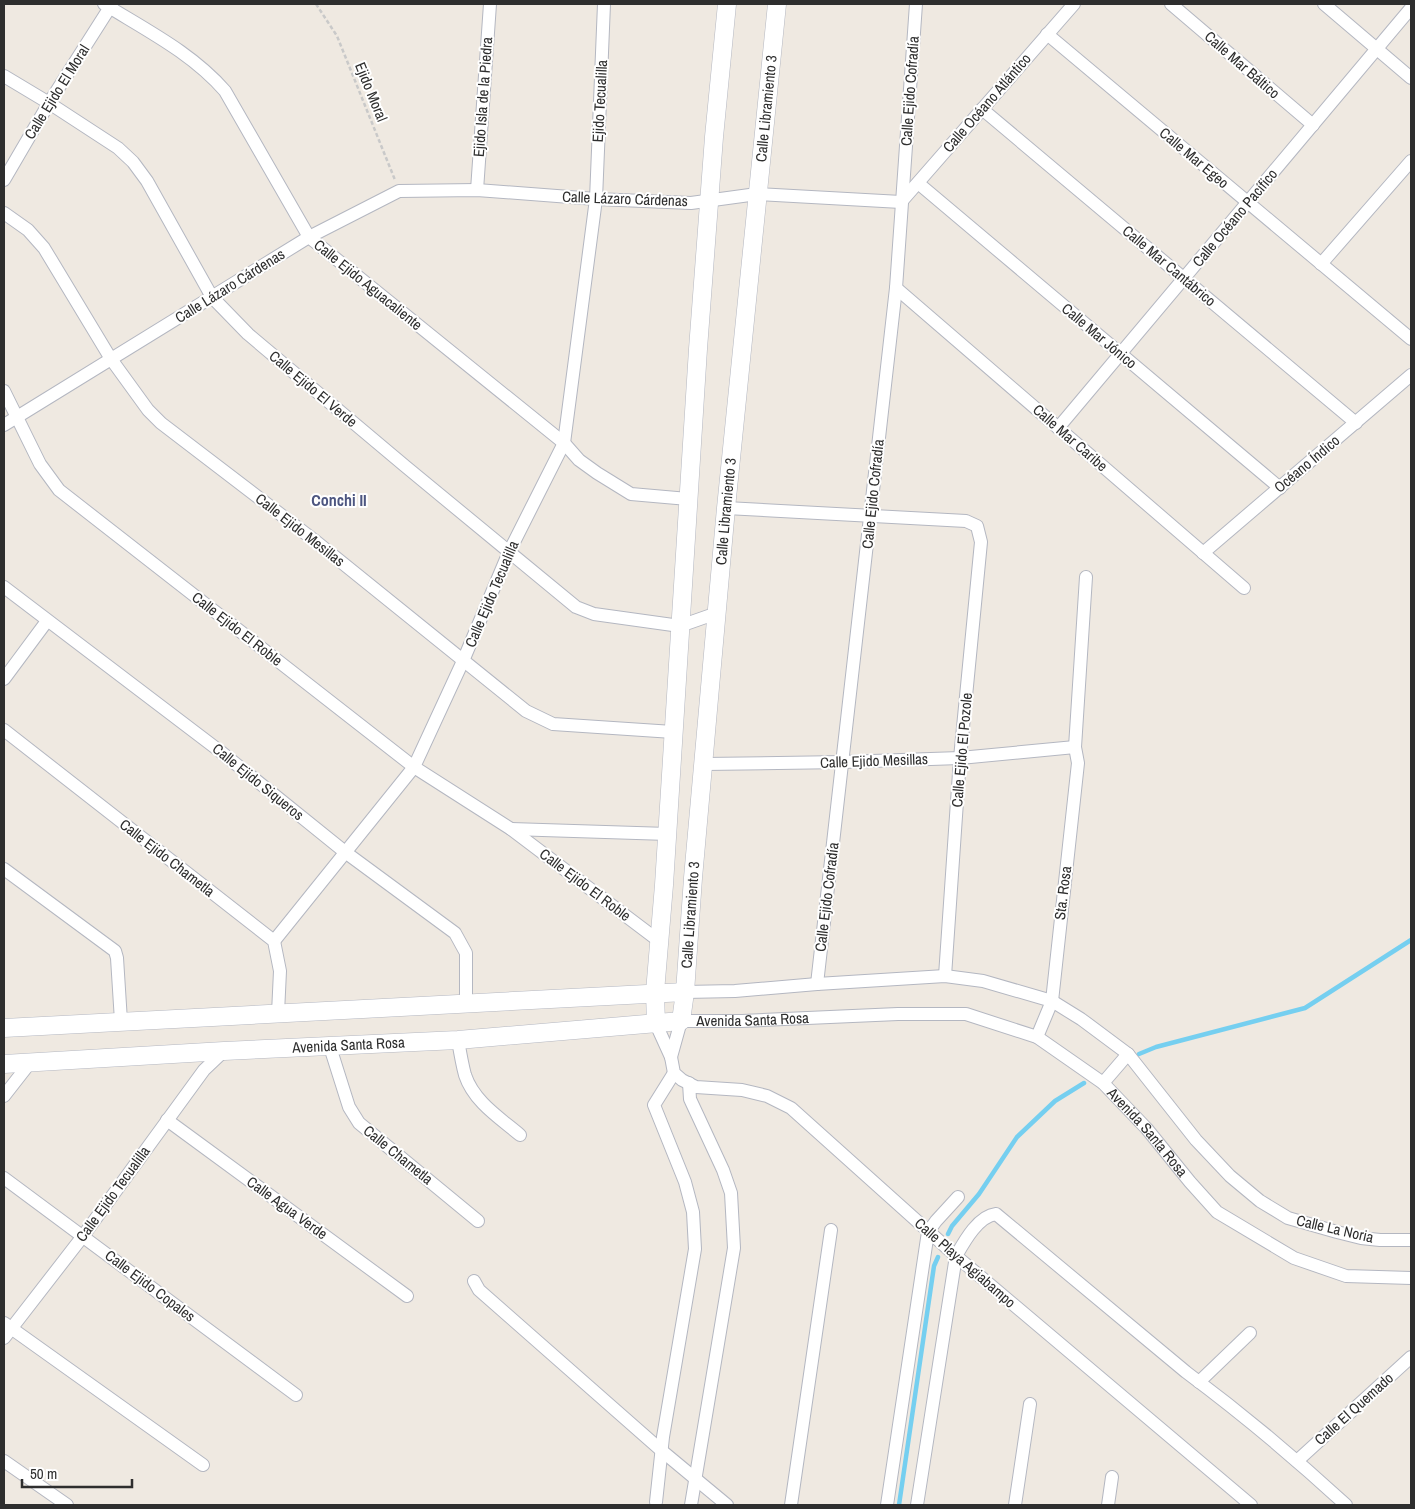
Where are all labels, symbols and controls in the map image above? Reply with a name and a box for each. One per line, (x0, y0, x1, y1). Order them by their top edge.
street label: Calle Mar Báltico (1200, 26, 1285, 103)
street label: Calle Ejido Cofradía (895, 35, 924, 147)
street label: Ejido Isla de la Piedra (468, 36, 497, 158)
street label: Calle Ejido El Moral (19, 40, 94, 143)
street label: Calle Océano Atlántico (938, 48, 1036, 157)
street label: Calle Libramiento 3 (750, 54, 782, 163)
street label: Ejido Moral (350, 59, 393, 125)
street label: Ejido Tecualilla (587, 59, 612, 143)
street label: Calle Mar Egeo (1155, 122, 1234, 193)
street label: Calle Océano Pacífico (1187, 164, 1282, 271)
street label: Calle Lázaro Cárdenas (562, 186, 688, 211)
street label: Calle Mar Cantábrico (1118, 220, 1221, 311)
street label: Calle Ejido Aguacaliente (310, 234, 427, 335)
street label: Calle Lázaro Cárdenas (171, 243, 289, 328)
street label: Calle Mar Jónico (1057, 298, 1142, 373)
street label: Calle Ejido El Verde (265, 345, 362, 432)
street label: Calle Mar Caribe (1028, 399, 1112, 476)
street label: Océano Índico (1269, 430, 1344, 497)
street label: Calle Ejido Cofradía (856, 438, 889, 550)
street label: Calle Libramiento 3 (710, 457, 741, 566)
street label: Calle Ejido Mesillas (251, 488, 349, 571)
district label: Conchi II (311, 489, 367, 511)
street label: Calle Ejido Tecualilla (460, 537, 524, 650)
street label: Calle Ejido El Roble (188, 587, 287, 671)
street label: Calle Ejido El Pozole (946, 692, 977, 808)
street label: Calle Ejido Siqueros (208, 738, 308, 825)
street label: Calle Ejido Mesillas (820, 748, 928, 773)
street label: Calle Ejido Chametla (115, 814, 219, 902)
street label: Calle Ejido Cofradía (809, 841, 844, 953)
street label: Calle Ejido El Roble (535, 843, 635, 926)
street label: Calle Libramiento 3 (676, 860, 704, 969)
street label: Sta. Rosa (1049, 865, 1076, 921)
street label: Avenida Santa Rosa (695, 1007, 810, 1031)
street label: Avenida Santa Rosa (291, 1032, 405, 1058)
street label: Avenida Santa Rosa (1102, 1082, 1193, 1181)
street label: Calle Chametla (359, 1120, 438, 1189)
street label: Calle Ejido Tecualilla (71, 1141, 155, 1246)
street label: Calle Agua Verde (243, 1171, 332, 1244)
street label: Calle La Noria (1294, 1209, 1376, 1248)
street label: Calle Playa Agiabampo (910, 1213, 1021, 1313)
street label: Calle Ejido Copales (101, 1245, 200, 1326)
street label: Calle El Quemado (1310, 1367, 1398, 1450)
scale bar (22, 1456, 132, 1488)
text: 50 m (30, 1463, 57, 1484)

